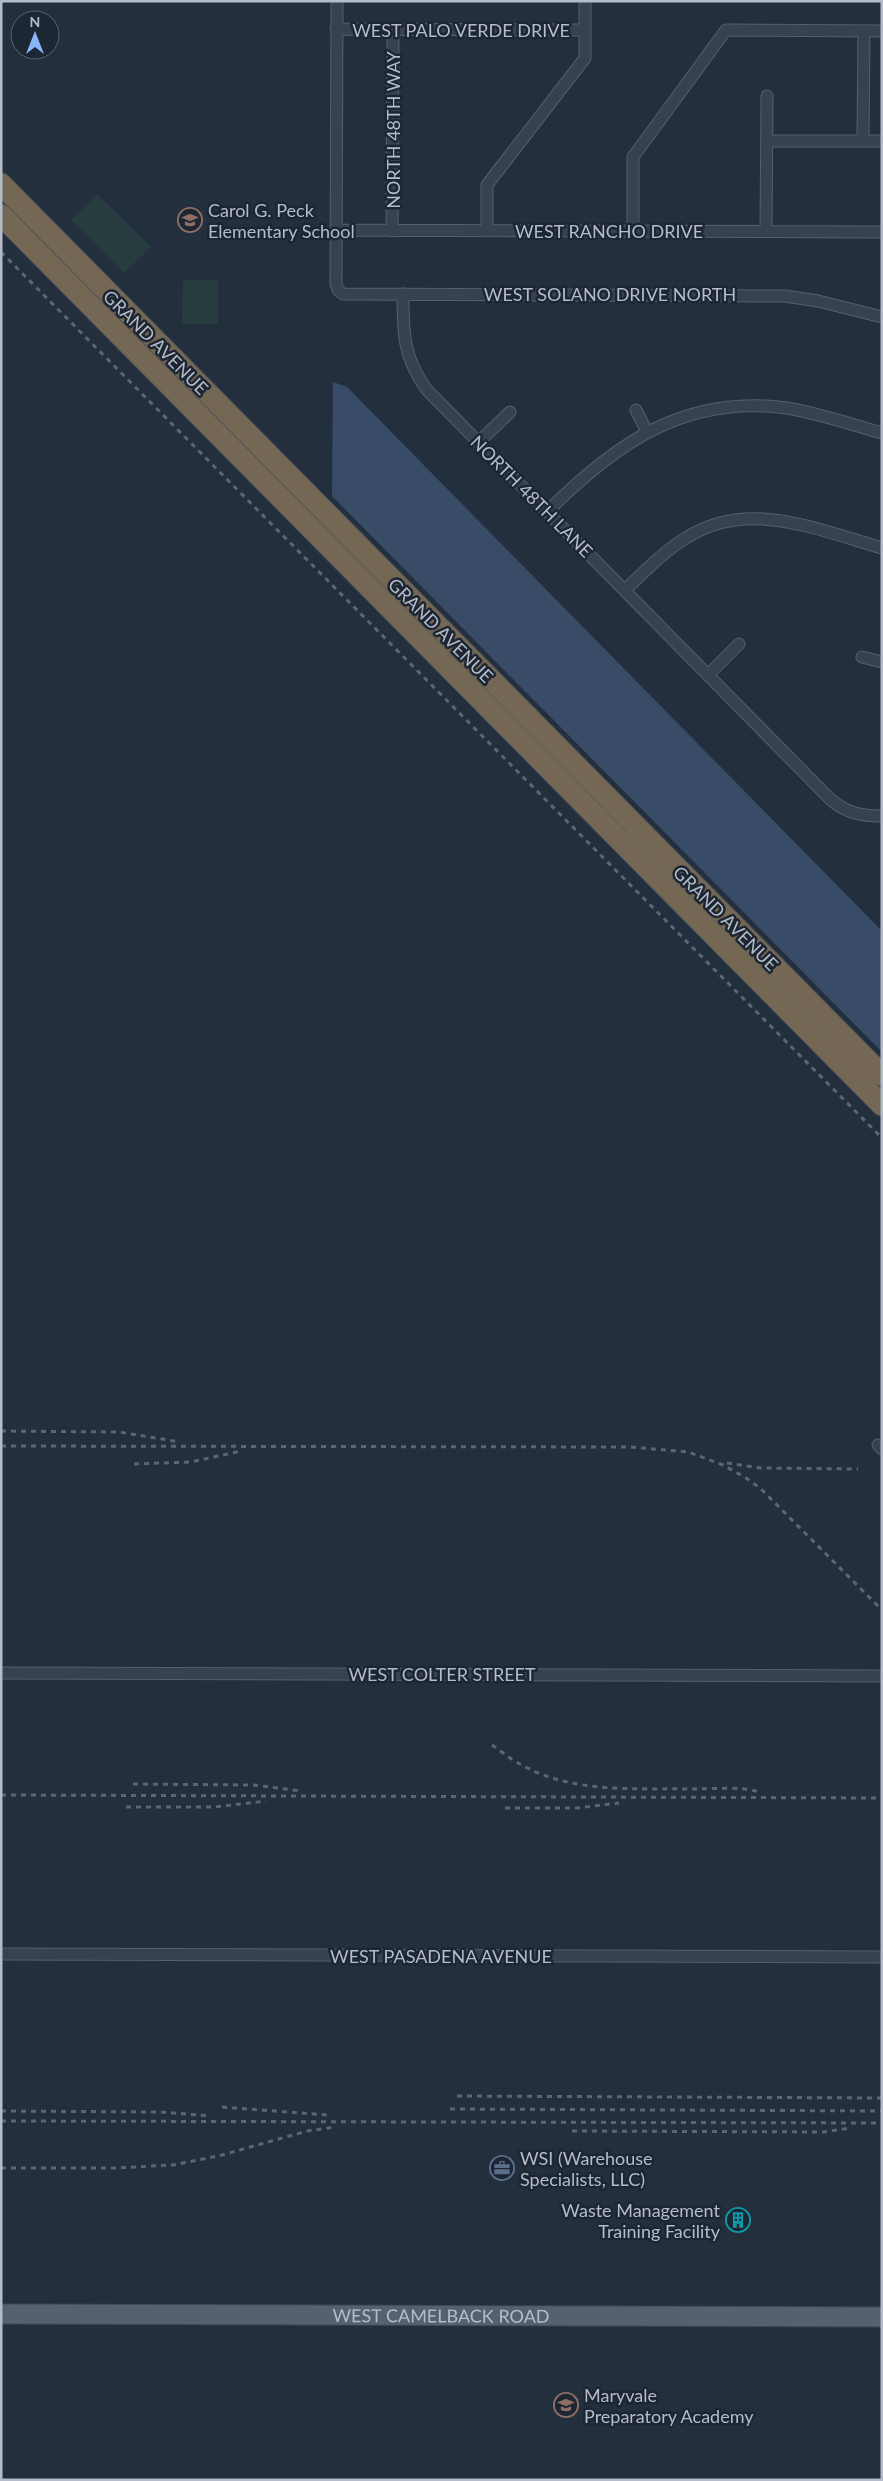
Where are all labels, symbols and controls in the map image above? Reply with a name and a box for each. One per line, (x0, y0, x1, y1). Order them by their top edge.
north arrow (10, 10, 60, 60)
text: N (30, 13, 40, 30)
street label: WEST PALO VERDE DRIVE (352, 19, 570, 41)
street label: NORTH 48TH WAY (382, 50, 404, 209)
place label: Carol G. Peck Elementary School (208, 199, 355, 242)
school or university icon: Carol G. Peck Elementary School (177, 207, 203, 233)
street label: WEST RANCHO DRIVE (515, 220, 703, 242)
street label: WEST SOLANO DRIVE NORTH (484, 283, 736, 305)
street label: GRAND AVENUE (99, 285, 213, 399)
street label: NORTH 48TH LANE (466, 430, 598, 562)
street label: GRAND AVENUE (384, 573, 498, 687)
street label: GRAND AVENUE (669, 861, 783, 975)
street label: WEST COLTER STREET (348, 1663, 536, 1685)
street label: WEST PASADENA AVENUE (330, 1945, 552, 1967)
place label: WSI (Warehouse Specialists, LLC) (520, 2147, 653, 2190)
office icon: WSI (Warehouse Specialists, LLC) (489, 2155, 515, 2181)
place label: Waste Management Training Facility (561, 2199, 721, 2242)
building icon: Waste Management Training Facility (725, 2207, 751, 2233)
street label: WEST CAMELBACK ROAD (332, 2304, 550, 2327)
place label: Maryvale Preparatory Academy (584, 2384, 754, 2427)
school or university icon: Maryvale Preparatory Academy (553, 2392, 579, 2418)

